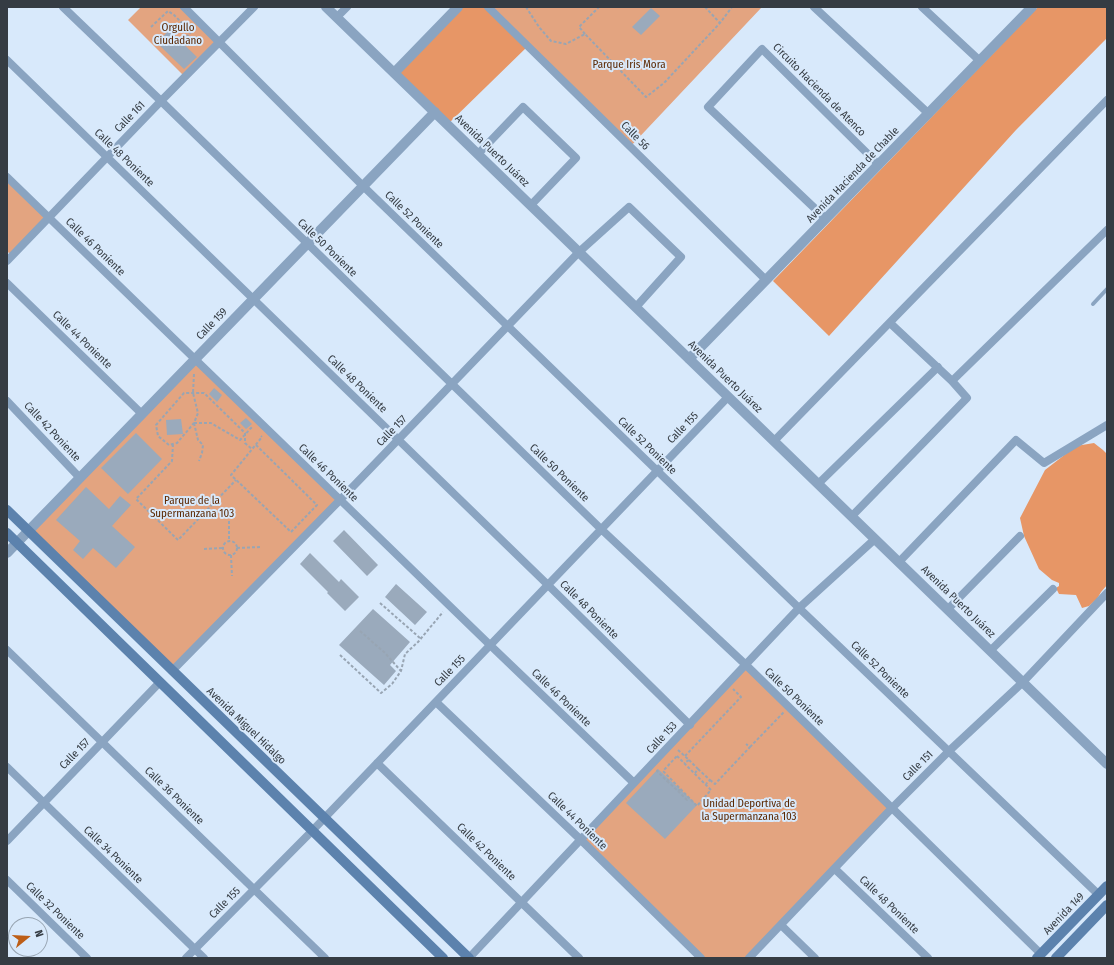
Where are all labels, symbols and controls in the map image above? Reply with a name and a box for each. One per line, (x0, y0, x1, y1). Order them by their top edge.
park label: Orgullo Ciudadano (154, 21, 202, 47)
street label: Circuito Hacienda de Atenco (770, 41, 868, 139)
park label: Parque Iris Mora (592, 58, 666, 72)
street label: Calle 161 (112, 99, 148, 135)
street label: Avenida Puerto Juárez (452, 112, 532, 190)
street label: Calle 56 (618, 119, 652, 153)
street label: Avenida Hacienda de Chable (804, 124, 902, 226)
street label: Calle 48 Poniente (91, 126, 157, 190)
street label: Calle 52 Poniente (382, 189, 446, 251)
street label: Calle 46 Poniente (62, 215, 128, 279)
street label: Calle 50 Poniente (294, 216, 360, 280)
street label: Calle 159 (194, 305, 230, 343)
street label: Calle 44 Poniente (49, 308, 115, 372)
street label: Avenida Puerto Juárez (685, 338, 765, 416)
street label: Calle 48 Poniente (324, 352, 390, 416)
street label: Calle 42 Poniente (21, 399, 83, 465)
street label: Calle 155 (665, 409, 701, 447)
street label: Calle 157 (374, 413, 410, 449)
street label: Calle 52 Poniente (615, 415, 679, 477)
street label: Calle 46 Poniente (295, 441, 361, 505)
street label: Calle 50 Poniente (526, 441, 592, 505)
park label: Parque de la Supermanzana 103 (150, 494, 234, 520)
street label: Avenida Puerto Juárez (918, 563, 998, 641)
street label: Calle 48 Poniente (557, 578, 621, 642)
street label: Calle 52 Poniente (848, 639, 912, 701)
street label: Calle 155 (432, 652, 468, 690)
street label: Calle 50 Poniente (761, 665, 827, 729)
street label: Calle 46 Poniente (528, 666, 594, 730)
street label: Avenida Miguel Hidalgo (204, 685, 288, 767)
street label: Calle 153 (644, 719, 680, 757)
street label: Calle 157 (57, 736, 93, 772)
street label: Calle 151 (900, 748, 936, 784)
street label: Calle 36 Poniente (142, 764, 206, 828)
street label: Calle 44 Poniente (544, 789, 610, 853)
park label: Unidad Deportiva de la Supermanzana 103 (701, 797, 797, 823)
street label: Calle 42 Poniente (454, 821, 518, 883)
street label: Calle 34 Poniente (81, 823, 145, 887)
street label: Calle 48 Poniente (856, 873, 922, 937)
street label: Calle 32 Poniente (23, 880, 87, 942)
street label: Calle 155 (207, 885, 243, 921)
street label: Avenida 149 (1041, 890, 1087, 938)
north arrow (8, 917, 48, 957)
text: N (32, 928, 46, 939)

